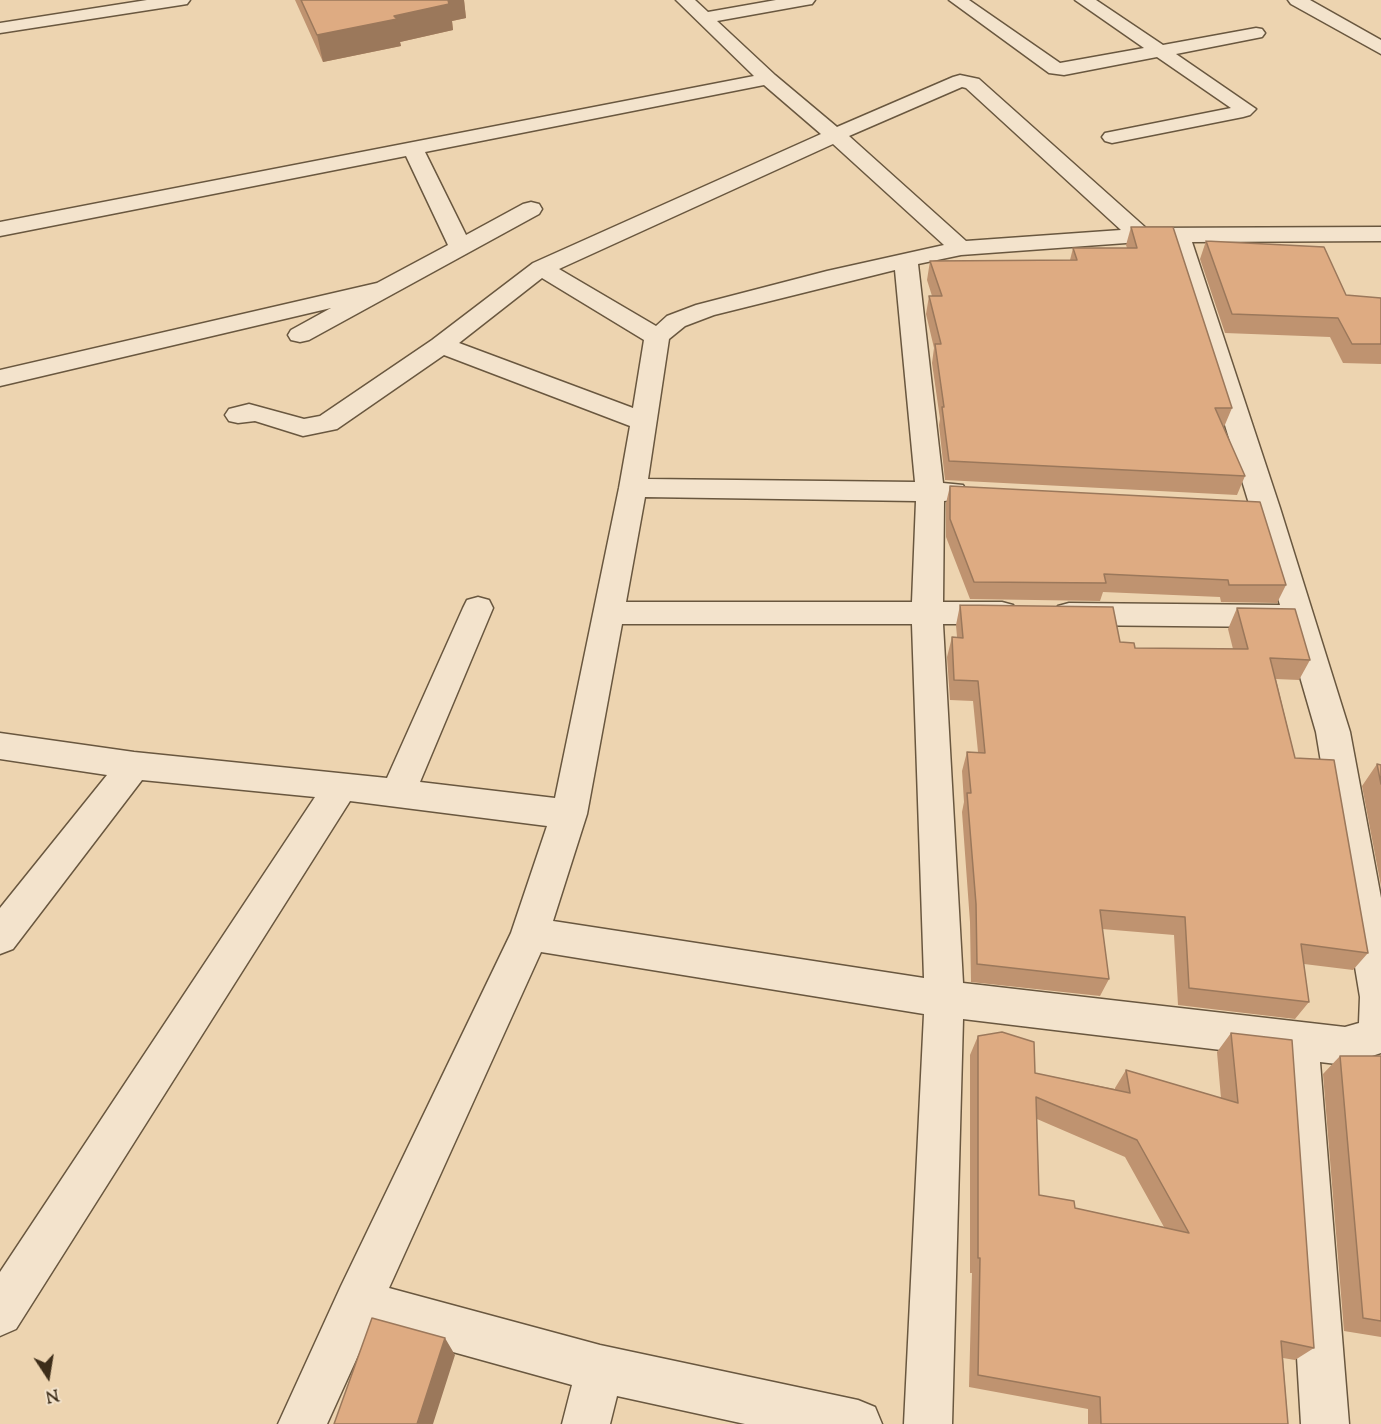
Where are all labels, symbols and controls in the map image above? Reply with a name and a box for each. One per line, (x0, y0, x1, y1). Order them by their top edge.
north arrow (18, 1346, 78, 1406)
text: N (43, 1382, 60, 1407)

